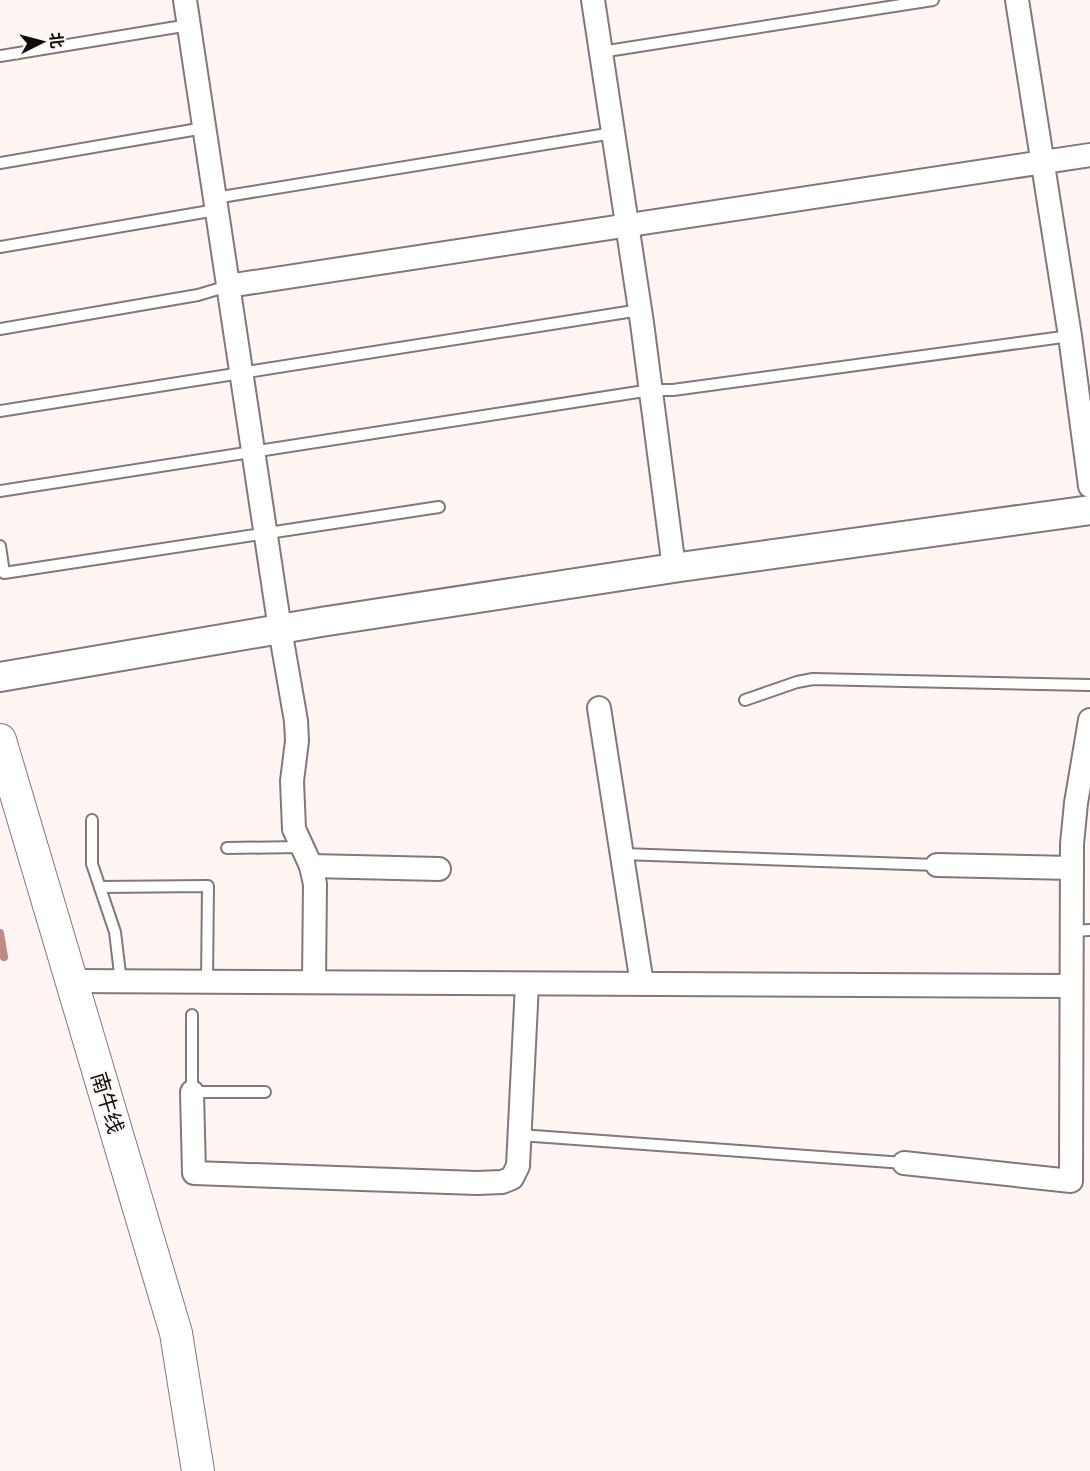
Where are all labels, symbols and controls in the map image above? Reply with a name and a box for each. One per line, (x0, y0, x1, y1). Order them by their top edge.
north arrow (12, 12, 72, 72)
text: 北 (46, 32, 67, 49)
street label: 南牛线 (86, 1069, 129, 1137)

